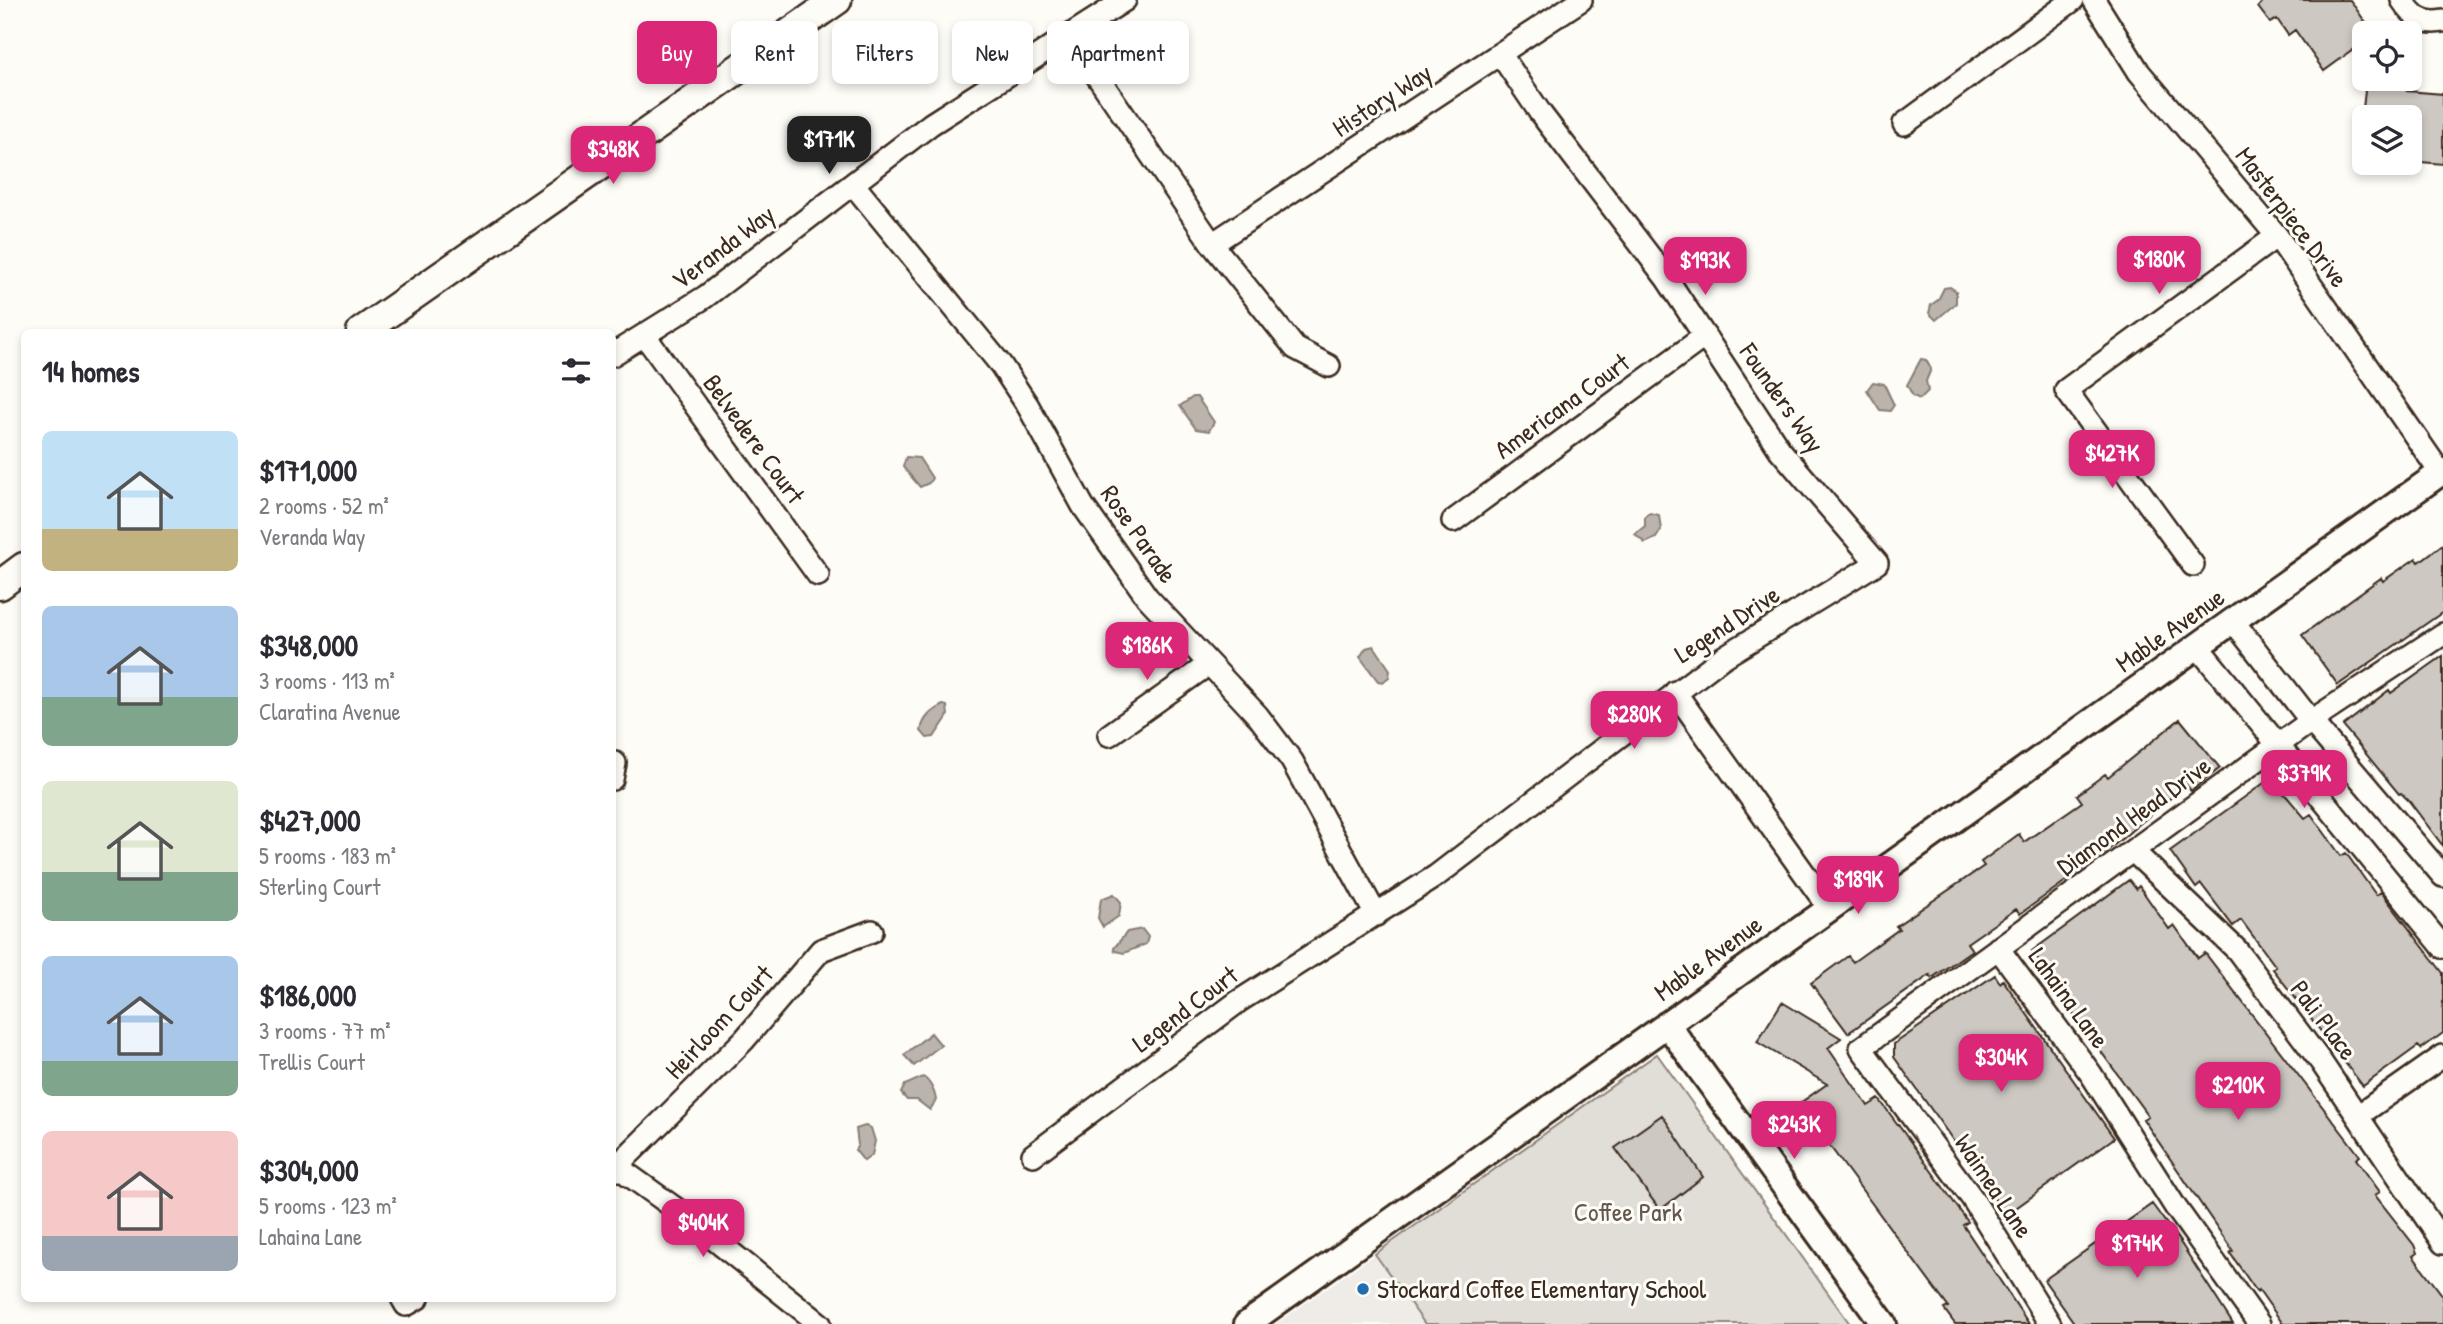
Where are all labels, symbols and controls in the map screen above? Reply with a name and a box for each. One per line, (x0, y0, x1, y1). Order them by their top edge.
chip: Buy (637, 21, 717, 84)
chip: Rent (731, 21, 818, 84)
chip: Filters (832, 21, 938, 84)
chip: New (952, 21, 1033, 84)
chip: Apartment (1047, 21, 1189, 84)
map controls (2352, 21, 2422, 175)
button: locate (2352, 21, 2422, 91)
street label: History Way (1325, 55, 1438, 145)
button: layers (2352, 105, 2422, 175)
pin: $171K (780, 116, 878, 176)
text: $171K (803, 123, 855, 154)
pin: $348K (564, 127, 662, 186)
text: $348K (587, 133, 639, 164)
street label: Masterpiece Drive (2228, 139, 2357, 294)
street label: Veranda Way (664, 196, 781, 297)
pin: $180K (2110, 236, 2208, 296)
pin: $193K (1656, 238, 1754, 297)
text: $180K (2133, 243, 2185, 274)
text: $193K (1680, 244, 1730, 275)
street label: Founders Way (1731, 335, 1833, 459)
street label: Americana Court (1487, 344, 1637, 466)
text: 14 homes (42, 351, 140, 391)
icon: filters (557, 352, 595, 390)
street label: Belvedere Court (696, 367, 814, 511)
pin: $427K (2063, 430, 2161, 490)
text: $427K (2085, 437, 2139, 468)
text: $171,000 (259, 450, 357, 490)
icon: home (98, 459, 182, 543)
street label: Rose Parade (1093, 478, 1186, 590)
text: 2 rooms · 52 m² (259, 490, 389, 521)
text: Veranda Way (259, 521, 366, 552)
street label: Legend Drive (1667, 577, 1786, 671)
street label: Mable Avenue (2108, 579, 2231, 680)
pin: $186K (1098, 622, 1196, 682)
text: $348,000 (259, 625, 358, 665)
text: $186K (1121, 629, 1173, 660)
icon: home (98, 634, 182, 718)
text: 3 rooms · 113 m² (259, 665, 395, 696)
pin: $280K (1585, 692, 1683, 751)
text: Claratina Avenue (259, 696, 401, 727)
text: $280K (1607, 698, 1661, 729)
street label: Diamond Head Drive (2050, 748, 2218, 883)
pin: $379K (2255, 750, 2353, 810)
text: $379K (2277, 757, 2331, 788)
text: $427,000 (259, 800, 361, 840)
icon: home (98, 809, 182, 893)
text: 5 rooms · 183 m² (259, 840, 396, 871)
pin: $189K (1809, 856, 1907, 916)
text: $189K (1833, 863, 1883, 894)
text: Sterling Court (259, 871, 381, 902)
street label: Mable Avenue (1647, 907, 1769, 1009)
street label: Lahaina Lane (2021, 940, 2118, 1055)
street label: Heirloom Court (657, 956, 781, 1086)
street label: Legend Court (1125, 957, 1246, 1060)
street label: Pali Place (2283, 973, 2366, 1067)
text: $186,000 (259, 975, 356, 1015)
icon: home (98, 984, 182, 1068)
text: 3 rooms · 77 m² (259, 1015, 391, 1046)
pin: $304K (1952, 1034, 2050, 1094)
text: $304K (1975, 1041, 2027, 1072)
text: Trellis Court (259, 1046, 365, 1077)
pin: $210K (2189, 1062, 2287, 1122)
text: $210K (2211, 1069, 2265, 1100)
pin: $243K (1745, 1102, 1843, 1161)
text: $243K (1767, 1108, 1821, 1139)
street label: Waimea Lane (1947, 1127, 2042, 1245)
text: $304,000 (259, 1150, 359, 1190)
icon: home (98, 1159, 182, 1243)
text: 5 rooms · 123 m² (259, 1190, 397, 1221)
park label: Coffee Park (1574, 1194, 1682, 1229)
pin: $404K (654, 1200, 752, 1259)
text: $404K (677, 1206, 729, 1237)
pin: $174K (2088, 1220, 2186, 1280)
text: Lahaina Lane (259, 1221, 362, 1252)
text: $174K (2111, 1227, 2163, 1258)
place label: Stockard Coffee Elementary School (1377, 1271, 1706, 1306)
marker: Stockard Coffee Elementary School (1355, 1281, 1371, 1297)

